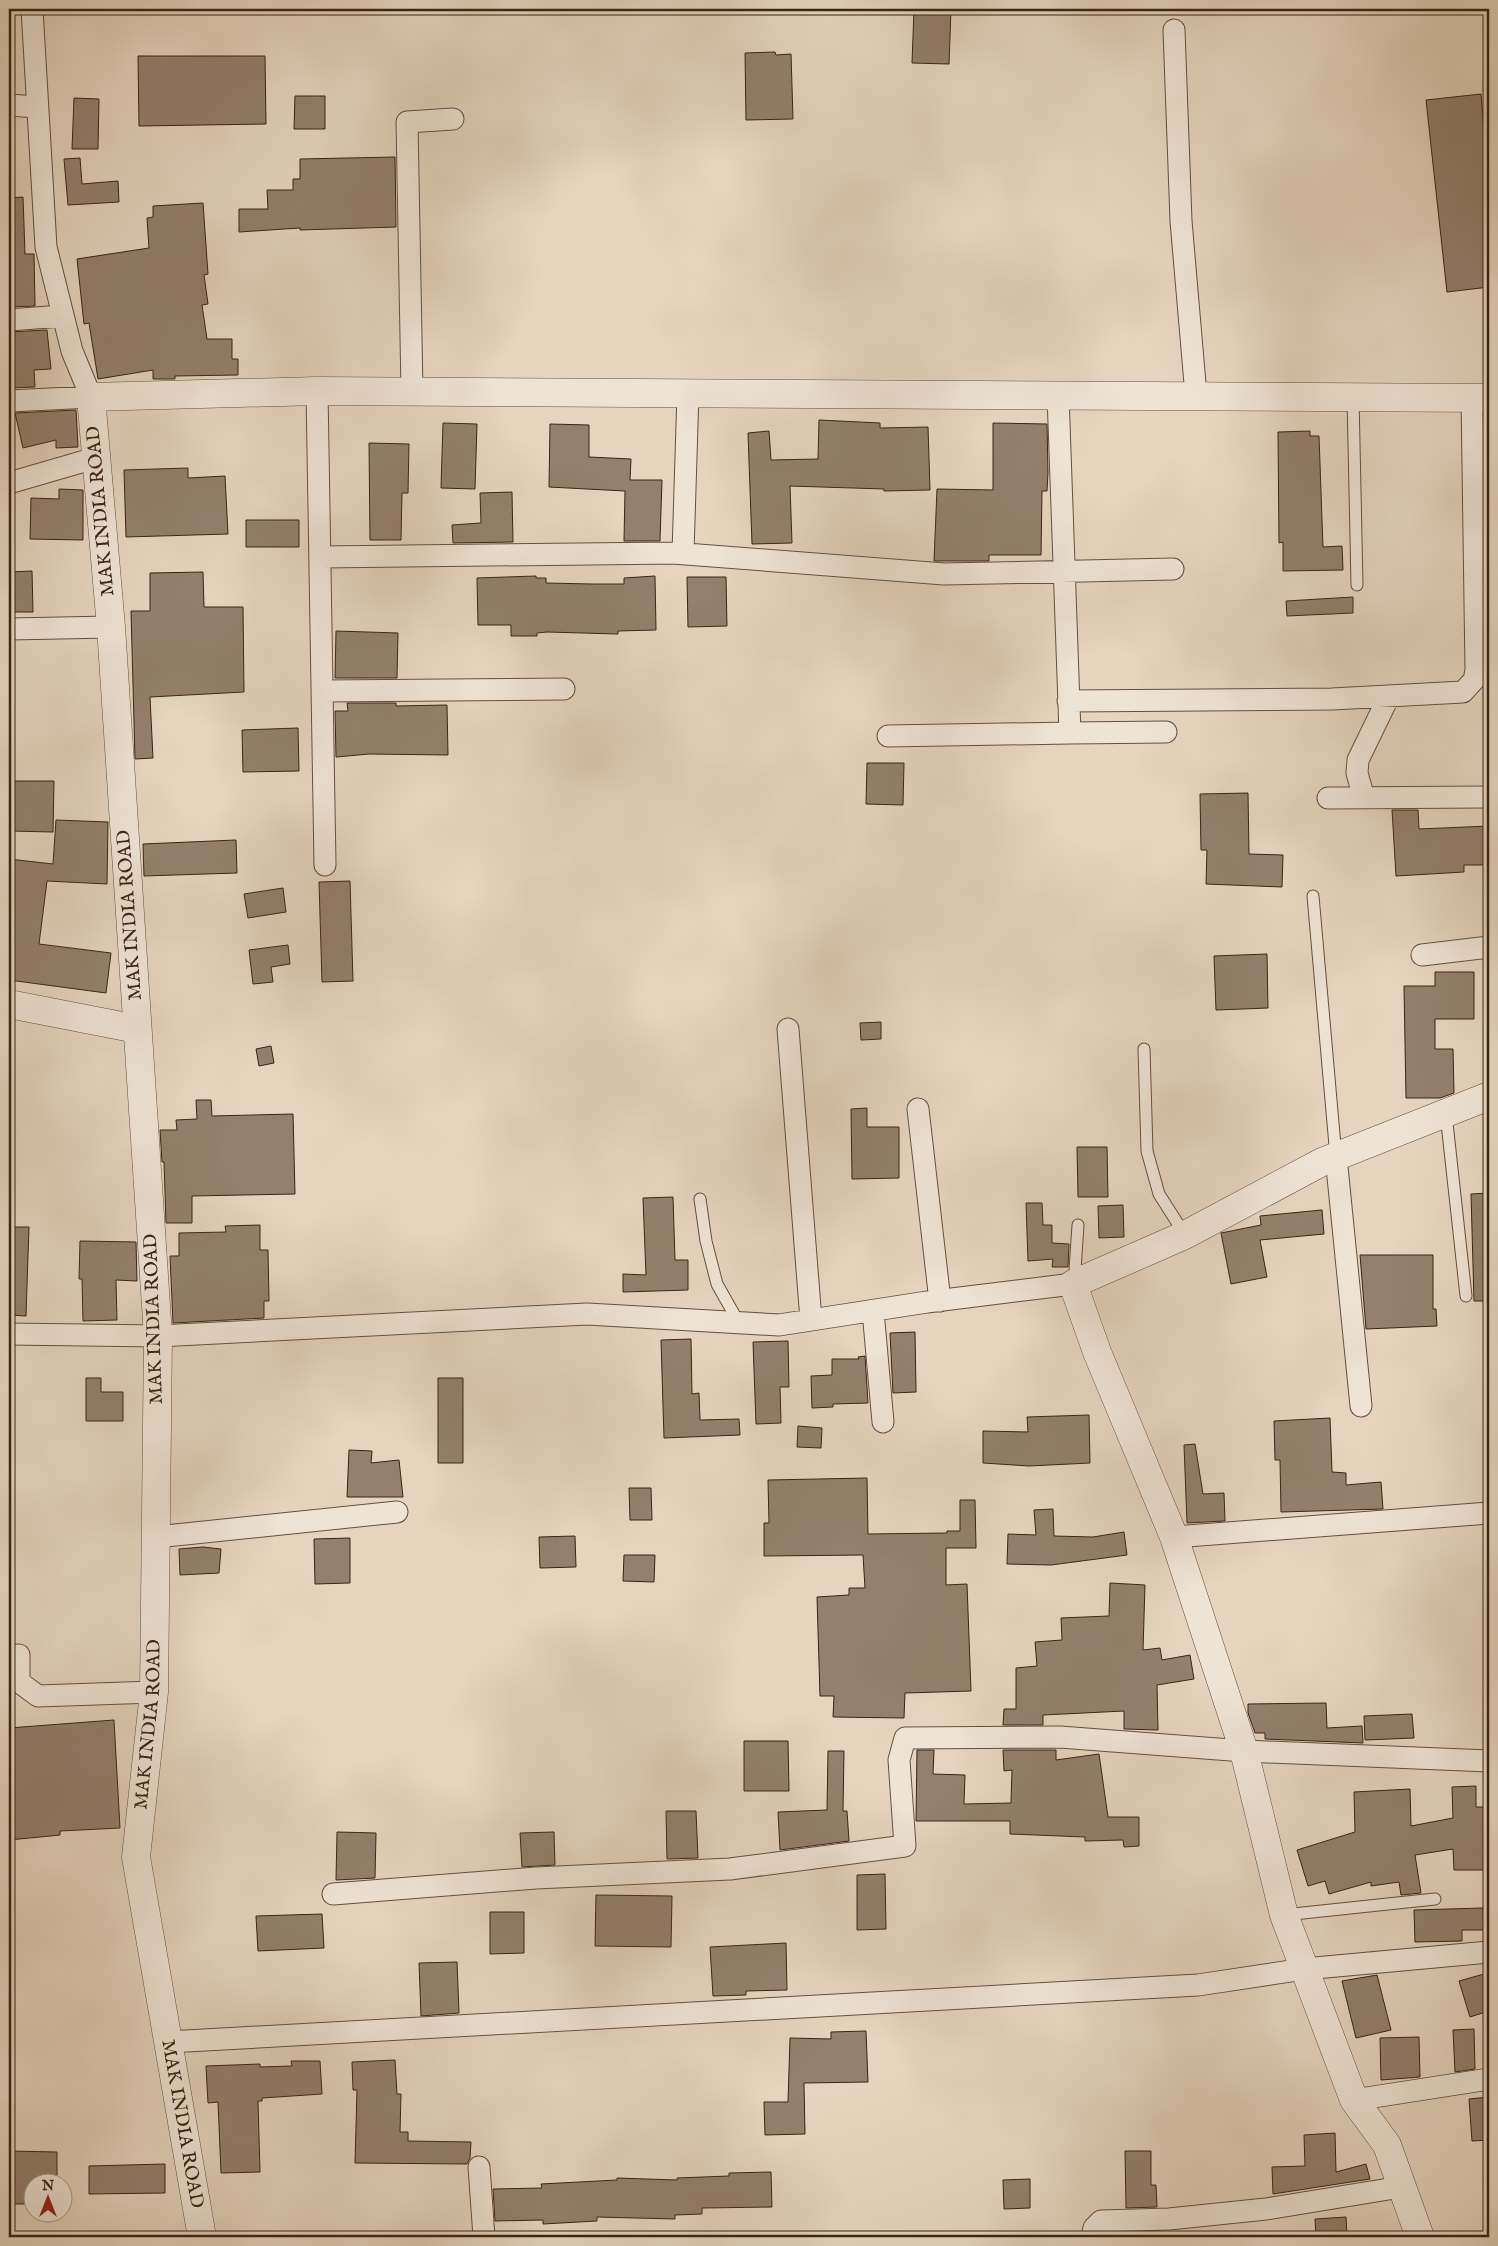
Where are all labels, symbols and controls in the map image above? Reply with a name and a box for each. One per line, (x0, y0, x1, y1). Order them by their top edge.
street label: MAK INDIA ROAD (82, 425, 120, 597)
street label: MAK INDIA ROAD (112, 829, 148, 1001)
street label: MAK INDIA ROAD (139, 1233, 169, 1405)
street label: MAK INDIA ROAD (129, 1639, 167, 1811)
street label: MAK INDIA ROAD (155, 2038, 209, 2210)
north arrow (22, 2174, 72, 2224)
text: N (41, 2177, 54, 2195)

